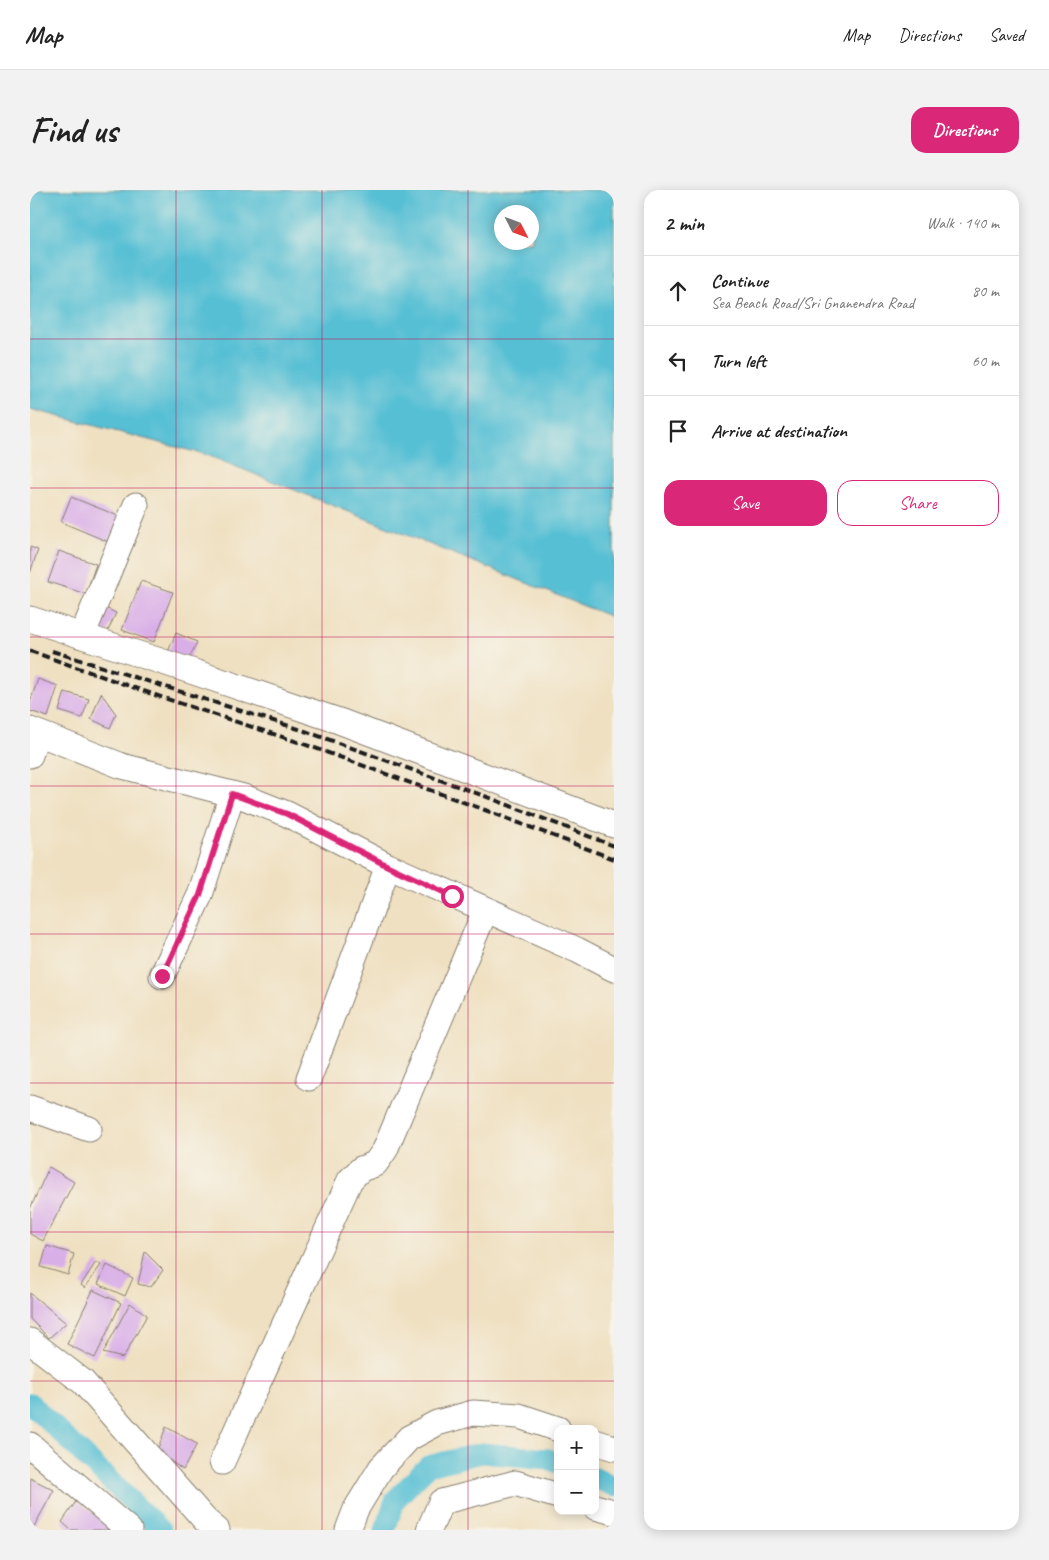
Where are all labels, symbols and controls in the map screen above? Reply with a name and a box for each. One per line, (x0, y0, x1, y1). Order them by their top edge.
text: Map (25, 20, 62, 50)
text: Map (843, 24, 870, 46)
text: Directions (898, 24, 961, 46)
text: Saved (989, 24, 1024, 46)
button: Directions (911, 107, 1019, 153)
text: Find us (30, 108, 117, 153)
north arrow (494, 205, 539, 250)
text: 2 min (664, 210, 704, 236)
text: Walk · 140 m (927, 213, 999, 233)
text: Continue (711, 269, 768, 293)
icon: ahead (664, 277, 692, 305)
text: 80 m (972, 281, 999, 301)
text: Sea Beach Road/Sri Gnanendra Road (711, 293, 914, 313)
icon: left (664, 347, 692, 375)
text: Turn left (711, 349, 766, 373)
text: 60 m (972, 351, 999, 371)
icon: arrive (664, 417, 692, 445)
text: Arrive at destination (711, 419, 847, 443)
button: Save (664, 480, 827, 526)
button: Share (837, 480, 999, 526)
route start (441, 885, 464, 908)
route end (151, 965, 174, 988)
map controls (554, 1425, 599, 1515)
button: + (554, 1425, 599, 1470)
button: − (554, 1470, 599, 1515)

